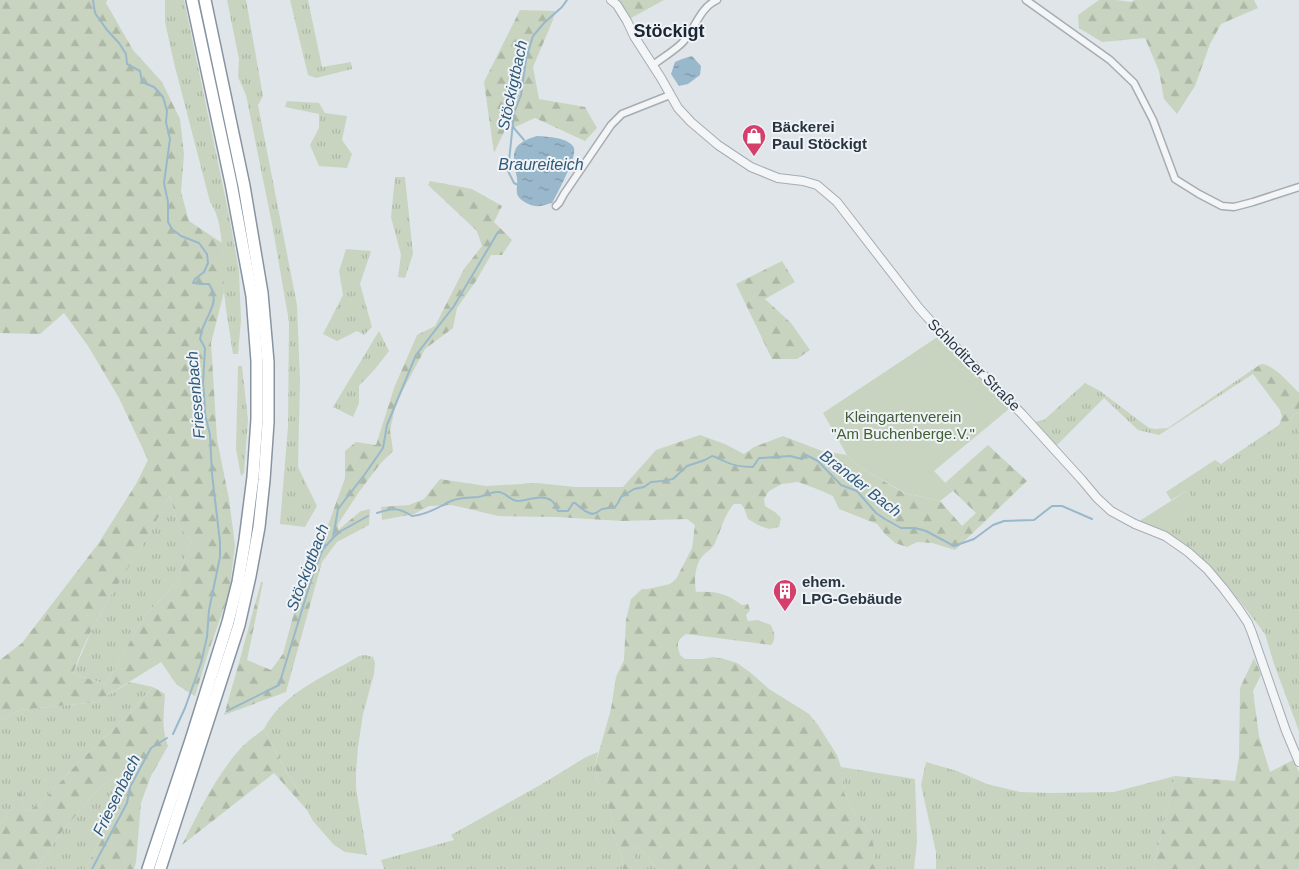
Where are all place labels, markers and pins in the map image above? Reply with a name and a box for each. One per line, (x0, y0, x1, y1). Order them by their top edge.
place label: Bäckerei Paul Stöckigt (772, 118, 867, 152)
shop icon: Bäckerei Paul Stöckigt (741, 123, 767, 157)
place label: ehem. LPG-Gebäude (802, 573, 902, 607)
building icon: ehem. LPG-Gebäude (772, 578, 798, 612)

